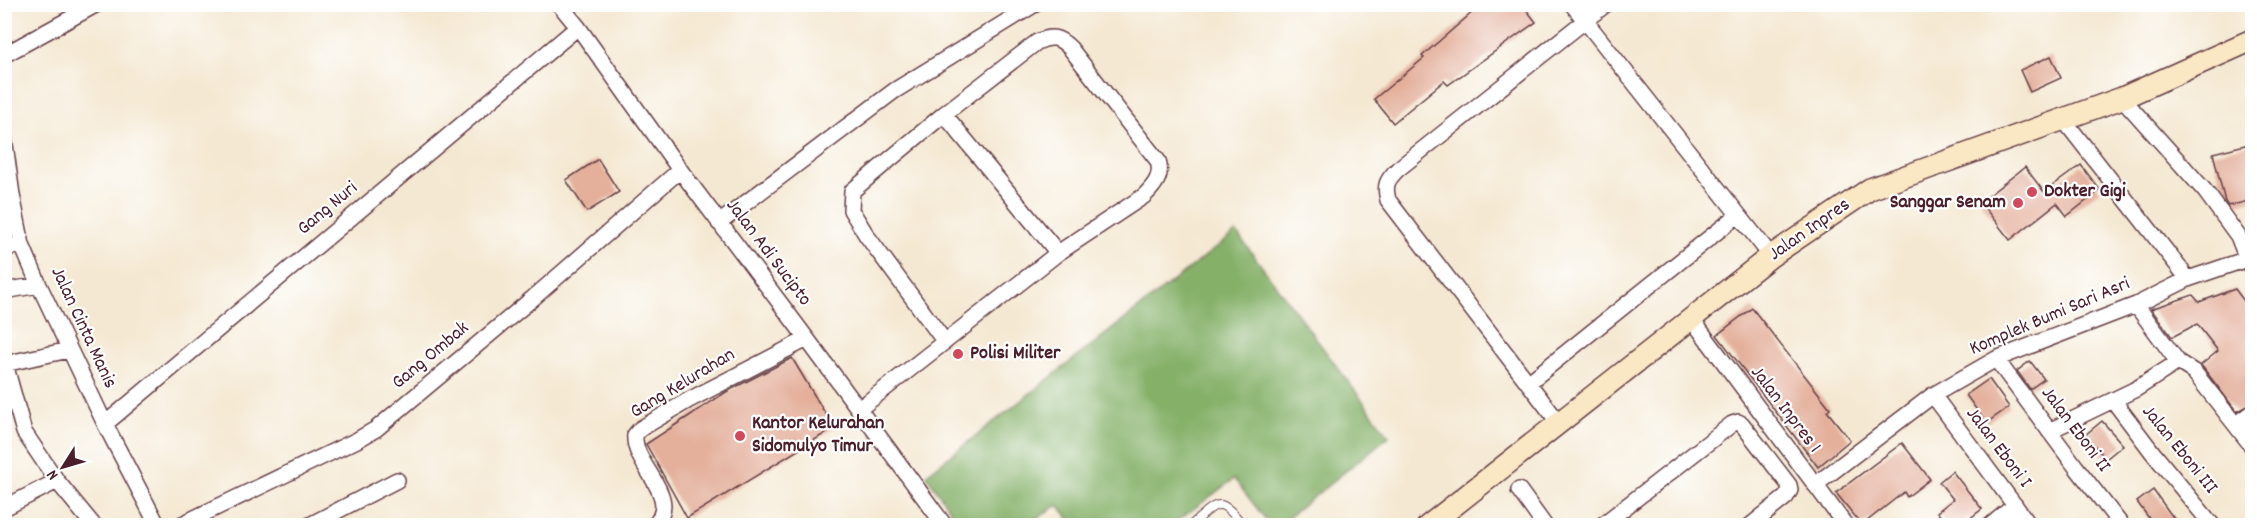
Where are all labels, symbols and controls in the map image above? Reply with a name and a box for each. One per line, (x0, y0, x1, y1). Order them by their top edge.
street label: Gang Nuri (292, 175, 365, 243)
place label: Dokter Gigi (2044, 178, 2126, 206)
marker: Dokter Gigi (2025, 185, 2039, 199)
place label: Sanggar Senam (1890, 189, 2006, 217)
street label: Jalan Inpres (1764, 192, 1856, 268)
street label: Jalan Adi Sucipto (718, 194, 818, 313)
marker: Sanggar Senam (2011, 196, 2025, 210)
street label: Jalan Cinta Manis (43, 263, 123, 393)
street label: Komplek Bumi Sari Asri (1965, 270, 2135, 363)
street label: Gang Ombak (386, 315, 476, 397)
place label: Polisi Militer (970, 340, 1061, 368)
street label: Gang Kelurahan (625, 342, 741, 426)
marker: Polisi Militer (951, 347, 965, 361)
street label: Jalan Inpres 1 (1743, 360, 1827, 460)
street label: Jalan Eboni II (2033, 381, 2117, 479)
street label: Jalan Eboni III (2134, 399, 2224, 501)
street label: Jalan Eboni I (1958, 402, 2038, 494)
place label: Kantor Kelurahan Sidomulyo Timur (752, 410, 884, 461)
marker: Kantor Kelurahan Sidomulyo Timur (733, 429, 747, 443)
north arrow (33, 437, 93, 497)
text: N (41, 464, 65, 485)

